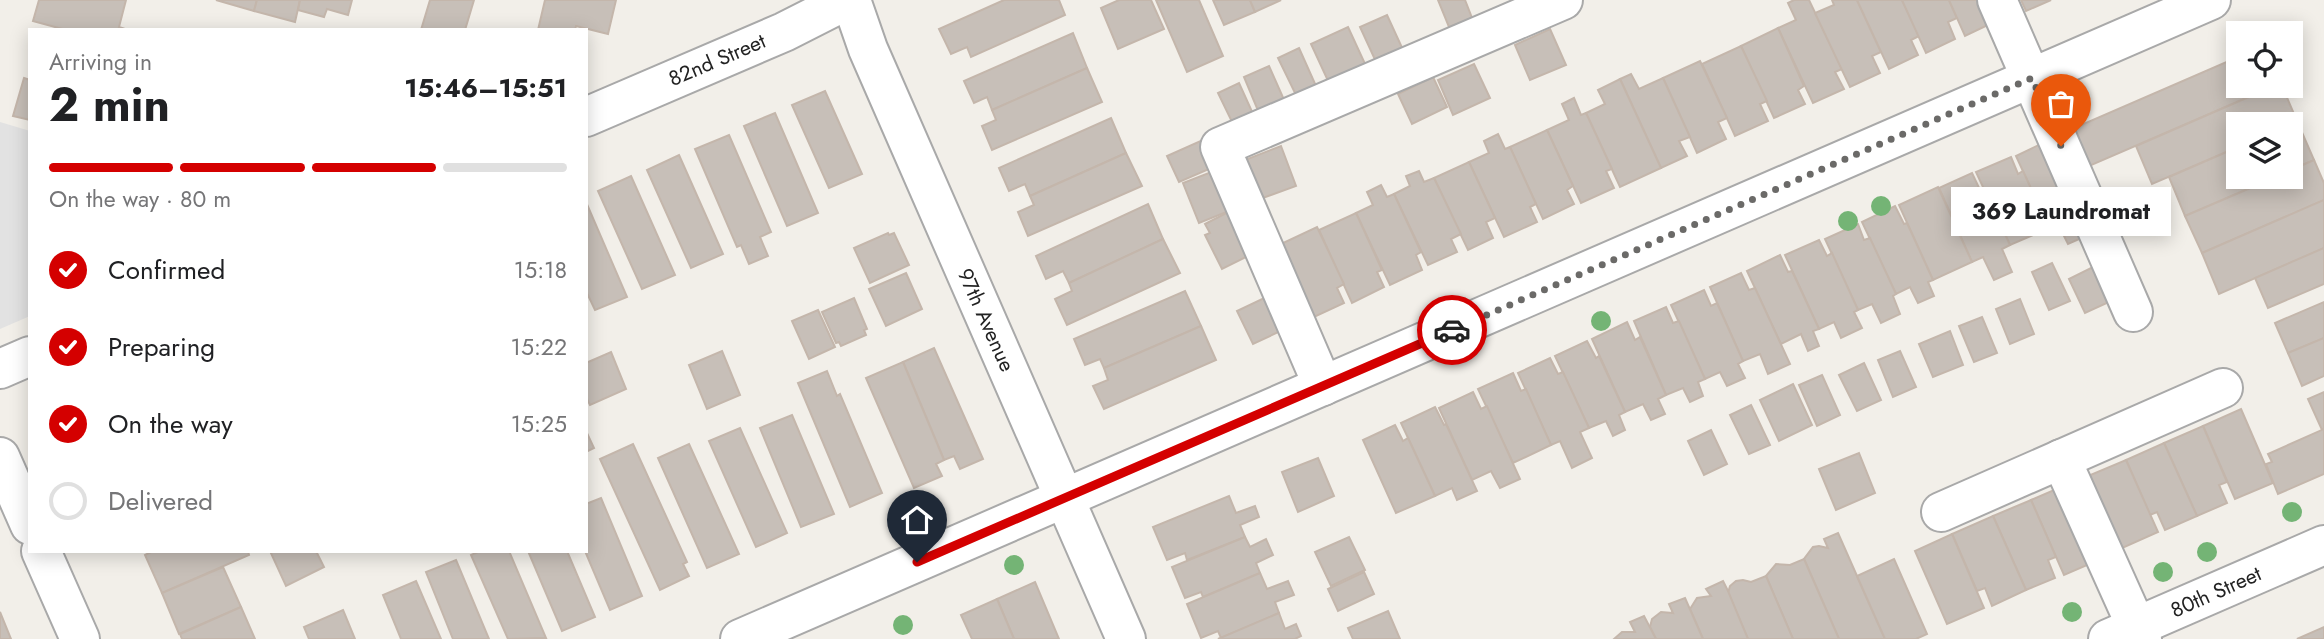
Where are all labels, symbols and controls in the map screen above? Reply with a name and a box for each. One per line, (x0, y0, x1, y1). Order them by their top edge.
map controls (2226, 21, 2303, 189)
button: locate (2226, 21, 2303, 98)
street label: 82nd Street (664, 26, 770, 94)
text: Arriving in (49, 45, 152, 79)
text: 15:46–15:51 (404, 69, 567, 107)
text: 2 min (49, 72, 170, 138)
pin (2031, 74, 2091, 146)
icon: bag (2042, 85, 2080, 123)
button: layers (2226, 112, 2303, 189)
text: On the way · 80 m (49, 182, 231, 216)
callout: 369 Laundromat (1951, 188, 2171, 237)
text: 369 Laundromat (1972, 194, 2150, 228)
icon: check (49, 251, 87, 289)
text: Confirmed (108, 251, 225, 289)
text: 15:18 (514, 253, 567, 287)
street label: 97th Avenue (950, 264, 1022, 377)
courier (1417, 295, 1487, 365)
icon: car (1433, 311, 1471, 349)
icon: check (49, 328, 87, 366)
text: Preparing (108, 328, 215, 366)
text: 15:22 (511, 330, 567, 364)
icon: check (49, 405, 87, 443)
text: On the way (108, 405, 233, 443)
text: 15:25 (511, 407, 567, 441)
text: Delivered (108, 482, 213, 520)
pin (887, 490, 947, 562)
icon: home (898, 501, 936, 539)
street label: 80th Street (2166, 559, 2266, 625)

